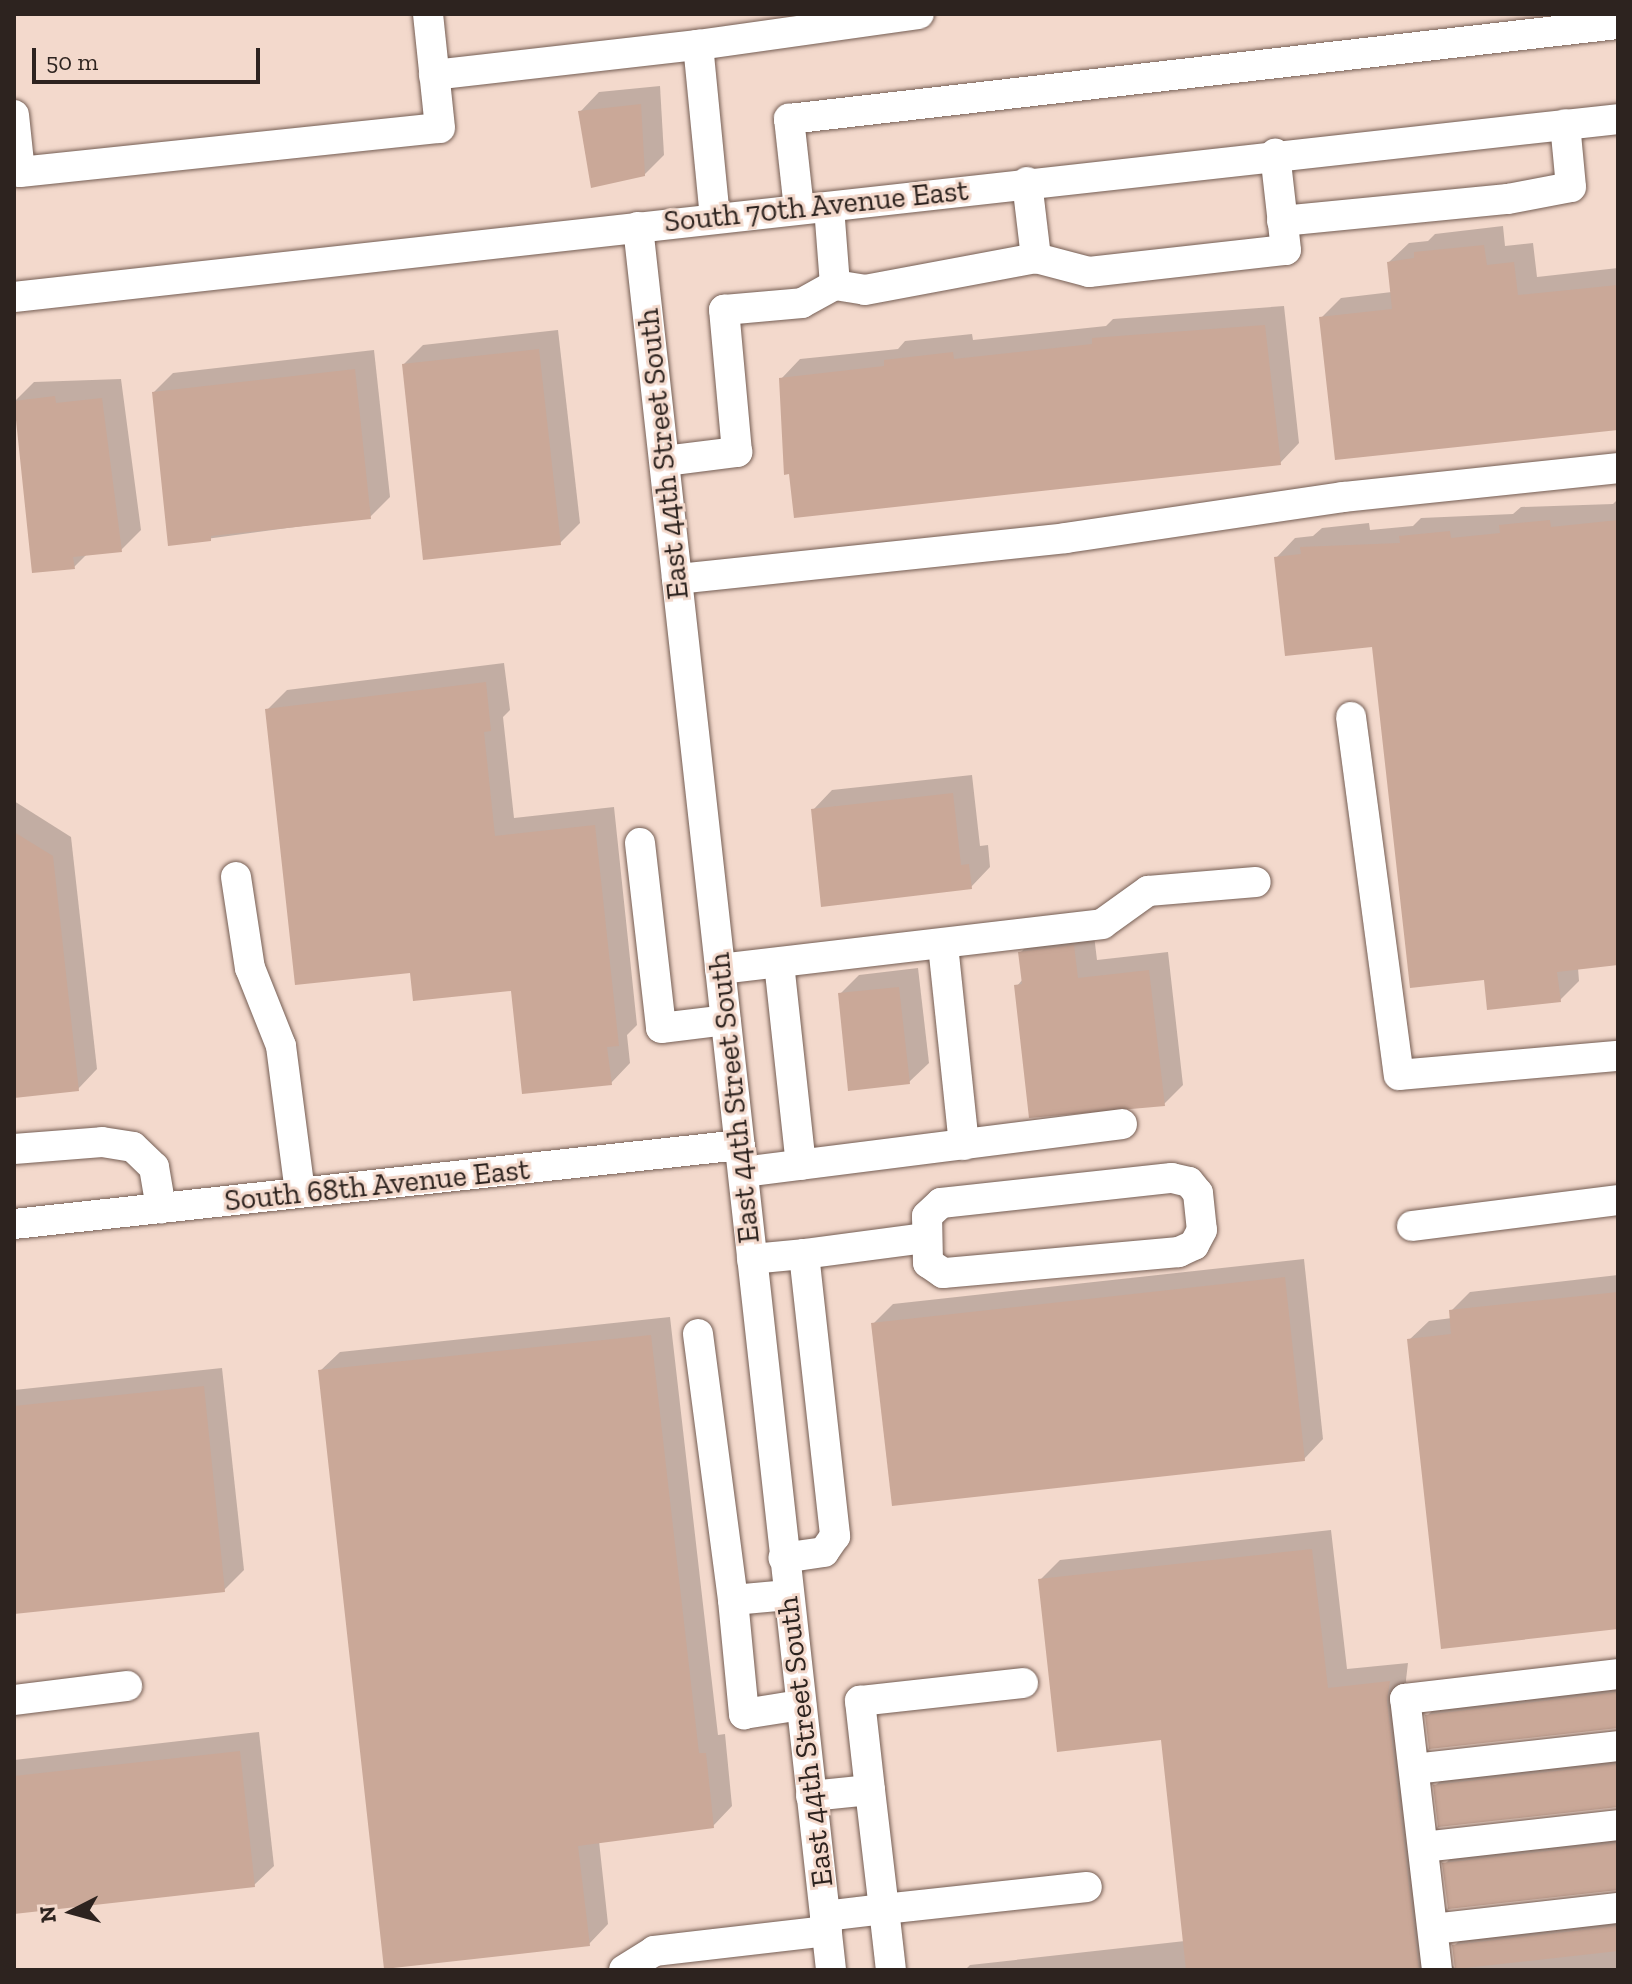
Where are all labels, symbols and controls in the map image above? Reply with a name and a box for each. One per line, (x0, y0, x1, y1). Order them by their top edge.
scale bar (36, 32, 264, 82)
text: 50 m (46, 47, 98, 76)
street label: South 70th Avenue East (661, 172, 971, 240)
street label: East 44th Street South (630, 307, 696, 601)
street label: East 44th Street South (701, 951, 767, 1245)
street label: South 68th Avenue East (222, 1151, 532, 1219)
street label: East 44th Street South (769, 1595, 841, 1889)
north arrow (32, 1872, 112, 1952)
text: N (33, 1905, 62, 1924)

